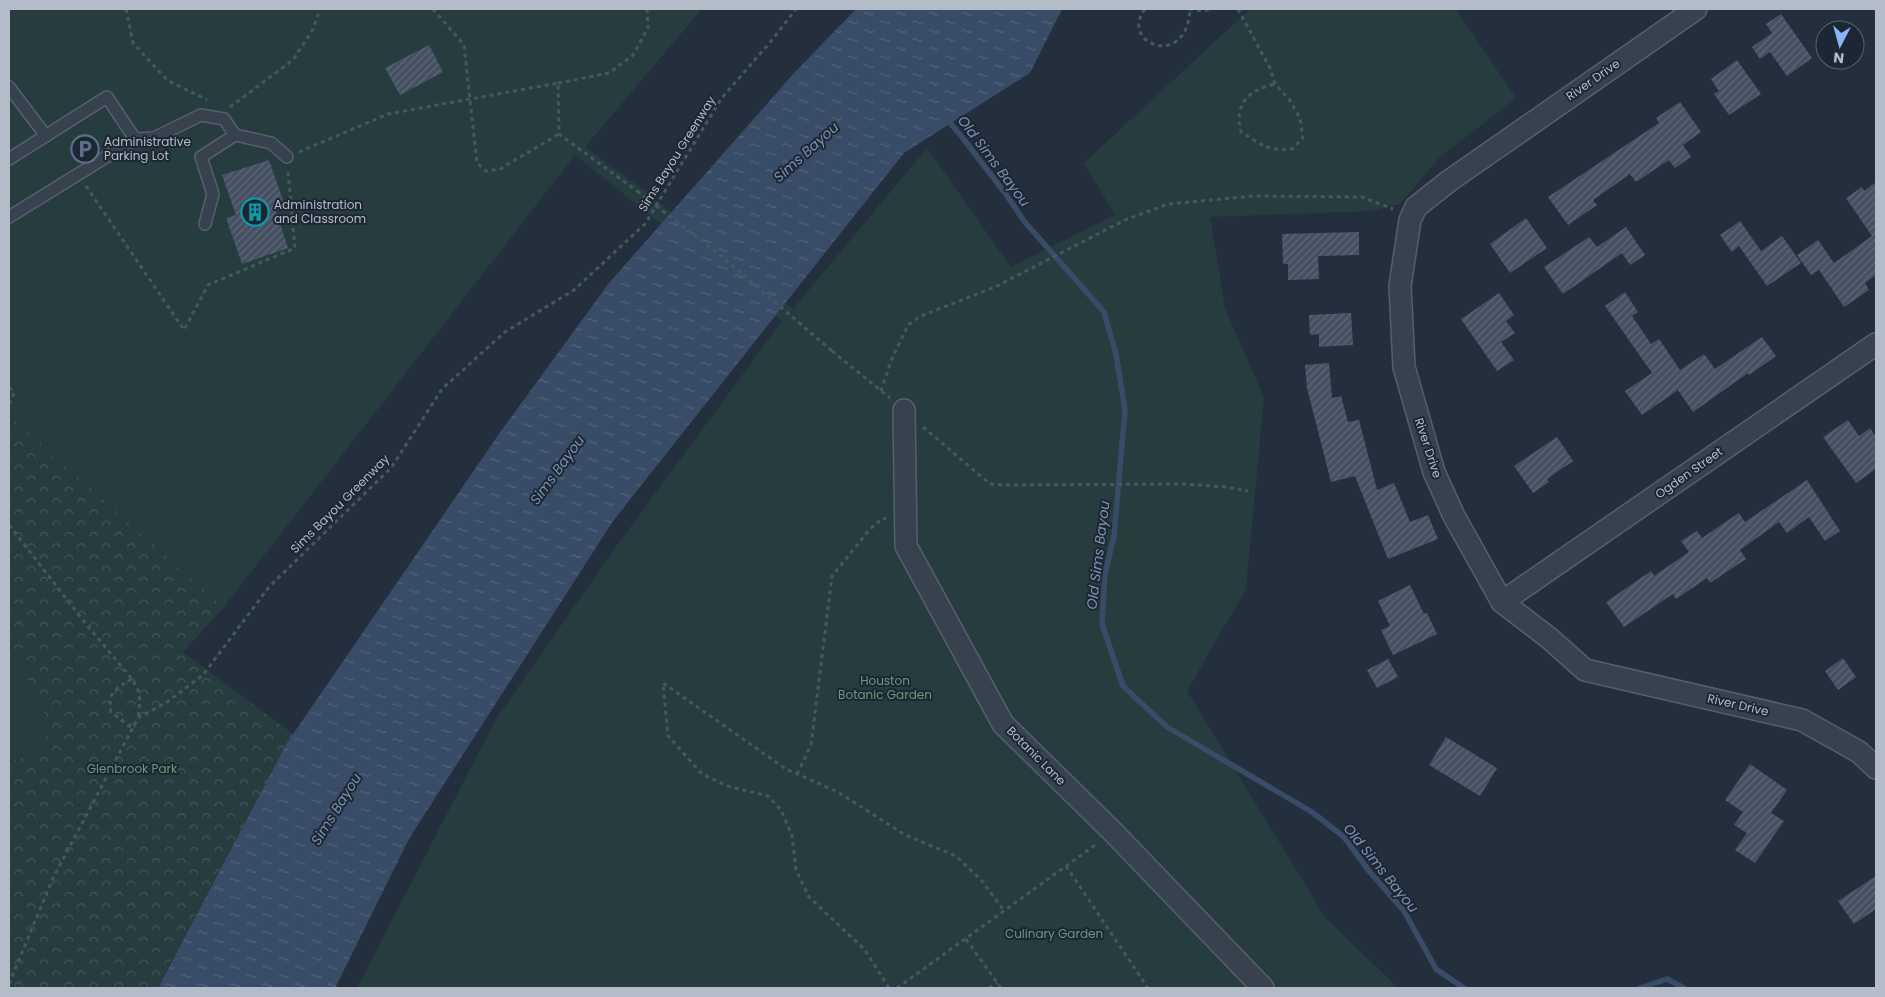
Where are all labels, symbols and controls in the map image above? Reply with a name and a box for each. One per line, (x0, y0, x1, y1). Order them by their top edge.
north arrow (1815, 20, 1865, 70)
text: N (1832, 47, 1845, 68)
street label: River Drive (1562, 55, 1623, 104)
street label: Sims Bayou Greenway (634, 92, 719, 215)
water label: Old Sims Bayou (953, 111, 1035, 211)
water label: Sims Bayou (769, 117, 843, 187)
place label: Administrative Parking Lot (104, 133, 191, 164)
parking icon: Administrative Parking Lot (70, 134, 100, 164)
place label: Administration and Classroom (274, 196, 366, 227)
building icon: Administration and Classroom (240, 197, 270, 227)
street label: River Drive (1411, 416, 1446, 480)
water label: Sims Bayou (525, 431, 589, 509)
street label: Ogden Street (1651, 443, 1726, 502)
street label: Sims Bayou Greenway (286, 450, 393, 557)
water label: Old Sims Bayou (1081, 499, 1115, 611)
park label: Houston Botanic Garden (838, 672, 932, 703)
street label: River Drive (1706, 689, 1770, 720)
street label: Botanic Lane (1003, 722, 1070, 789)
park label: Glenbrook Park (87, 760, 178, 777)
water label: Sims Bayou (306, 769, 366, 849)
water label: Old Sims Bayou (1339, 819, 1423, 917)
park label: Culinary Garden (1005, 925, 1103, 942)

